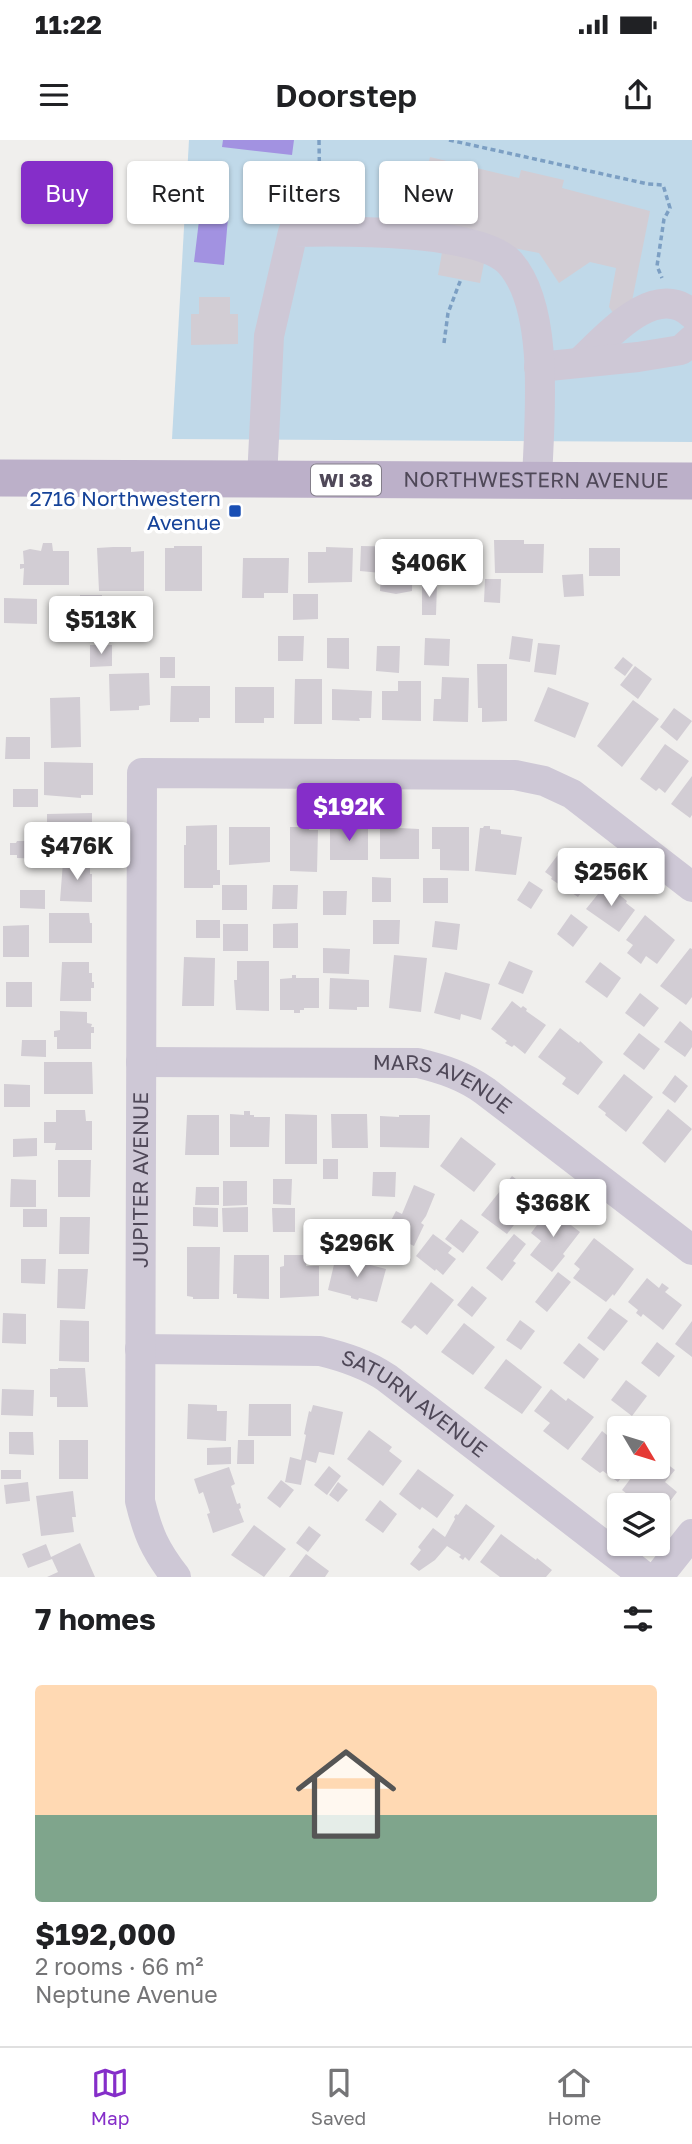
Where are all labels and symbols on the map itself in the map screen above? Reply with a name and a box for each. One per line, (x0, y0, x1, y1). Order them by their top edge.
road number: WI 38 (311, 464, 381, 496)
street label: NORTHWESTERN AVENUE (403, 466, 669, 493)
place label: 2716 Northwestern Avenue (29, 485, 221, 535)
marker: 2716 Northwestern Avenue (227, 503, 243, 519)
pin: $406K (380, 540, 478, 599)
pin: $513K (52, 596, 150, 656)
pin: $192K (300, 784, 398, 843)
pin: $476K (28, 822, 126, 882)
pin: $256K (562, 848, 660, 908)
street label: MARS AVENUE (373, 1049, 517, 1119)
street label: JUPITER AVENUE (127, 1092, 153, 1268)
pin: $368K (504, 1180, 602, 1239)
pin: $296K (308, 1220, 406, 1279)
street label: SATURN AVENUE (338, 1344, 493, 1462)
north arrow (607, 1416, 670, 1479)

